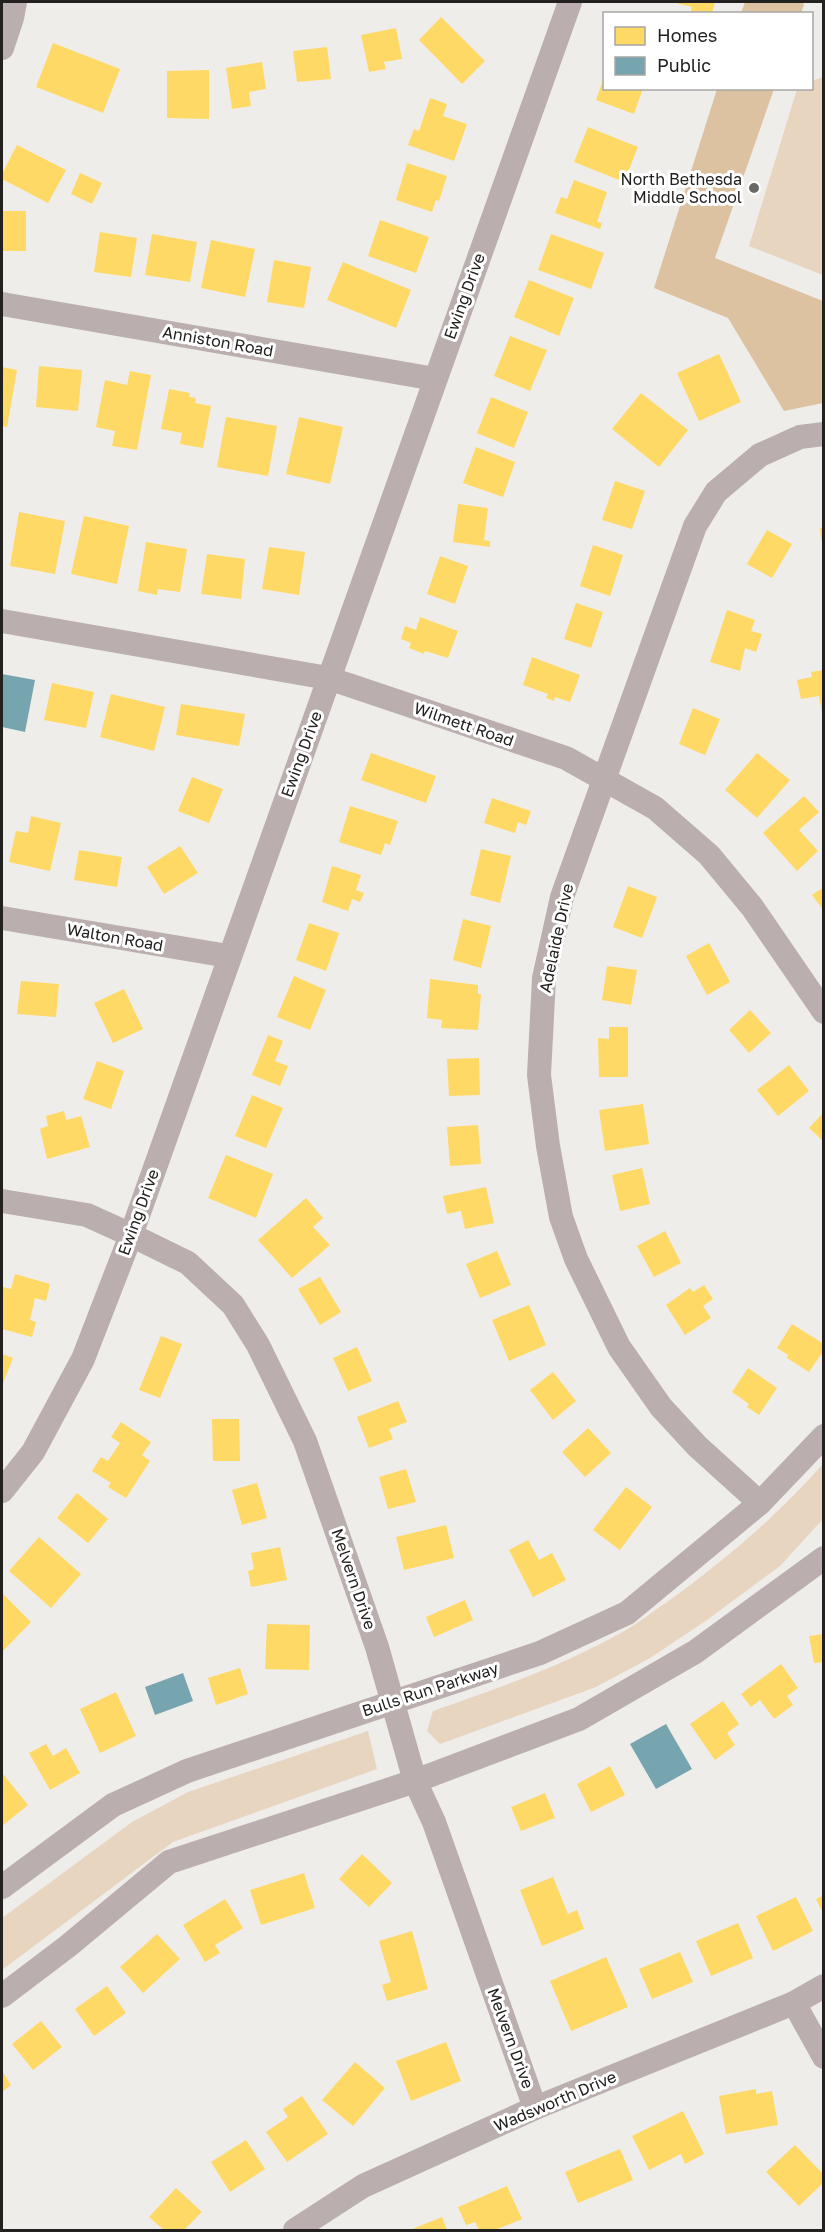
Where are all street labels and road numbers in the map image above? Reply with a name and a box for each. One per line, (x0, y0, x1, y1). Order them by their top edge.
street label: Ewing Drive (439, 250, 489, 342)
street label: Anniston Road (161, 321, 275, 361)
street label: Wilmett Road (412, 698, 516, 750)
street label: Ewing Drive (276, 708, 326, 800)
street label: Adelaide Drive (535, 882, 577, 994)
street label: Walton Road (65, 919, 165, 955)
street label: Ewing Drive (113, 1166, 163, 1258)
street label: Melvern Drive (327, 1526, 381, 1632)
street label: Bulls Run Parkway (359, 1657, 501, 1721)
street label: Melvern Drive (484, 1985, 538, 2091)
street label: Wadsworth Drive (491, 2066, 619, 2136)

